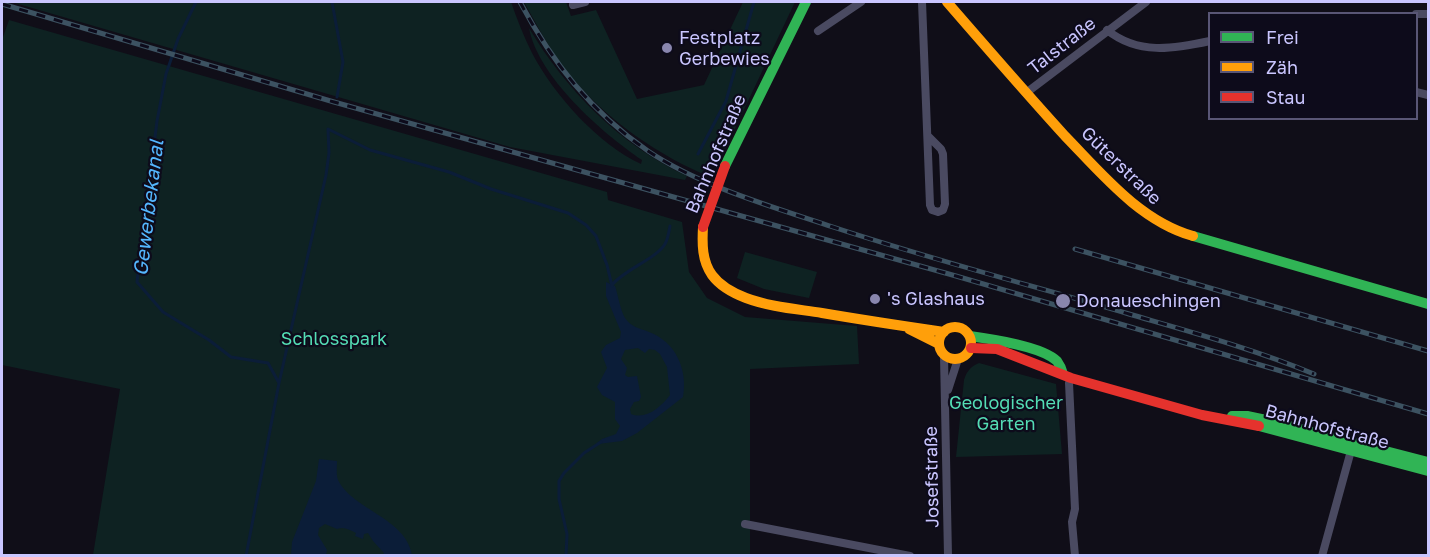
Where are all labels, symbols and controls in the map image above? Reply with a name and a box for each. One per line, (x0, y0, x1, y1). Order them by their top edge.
legend (1208, 12, 1418, 120)
street label: Talstraße (1024, 13, 1100, 79)
text: Frei (1266, 26, 1299, 48)
place label: Festplatz Gerbewies (679, 27, 770, 70)
marker: Festplatz Gerbewies (660, 41, 674, 55)
text: Zäh (1266, 56, 1298, 78)
text: Stau (1266, 86, 1305, 108)
street label: Bahnhofstraße (681, 91, 751, 217)
street label: Güterstraße (1076, 123, 1166, 209)
water label: Gewerbekanal (129, 138, 169, 278)
place label: 's Glashaus (887, 288, 985, 310)
place label: Donaueschingen (1076, 290, 1221, 312)
marker: 's Glashaus (868, 292, 882, 306)
marker: Donaueschingen (1054, 292, 1072, 310)
park label: Schlosspark (281, 328, 387, 350)
park label: Geologischer Garten (949, 392, 1063, 434)
street label: Bahnhofstraße (1263, 400, 1391, 454)
street label: Josefstraße (920, 426, 944, 528)

